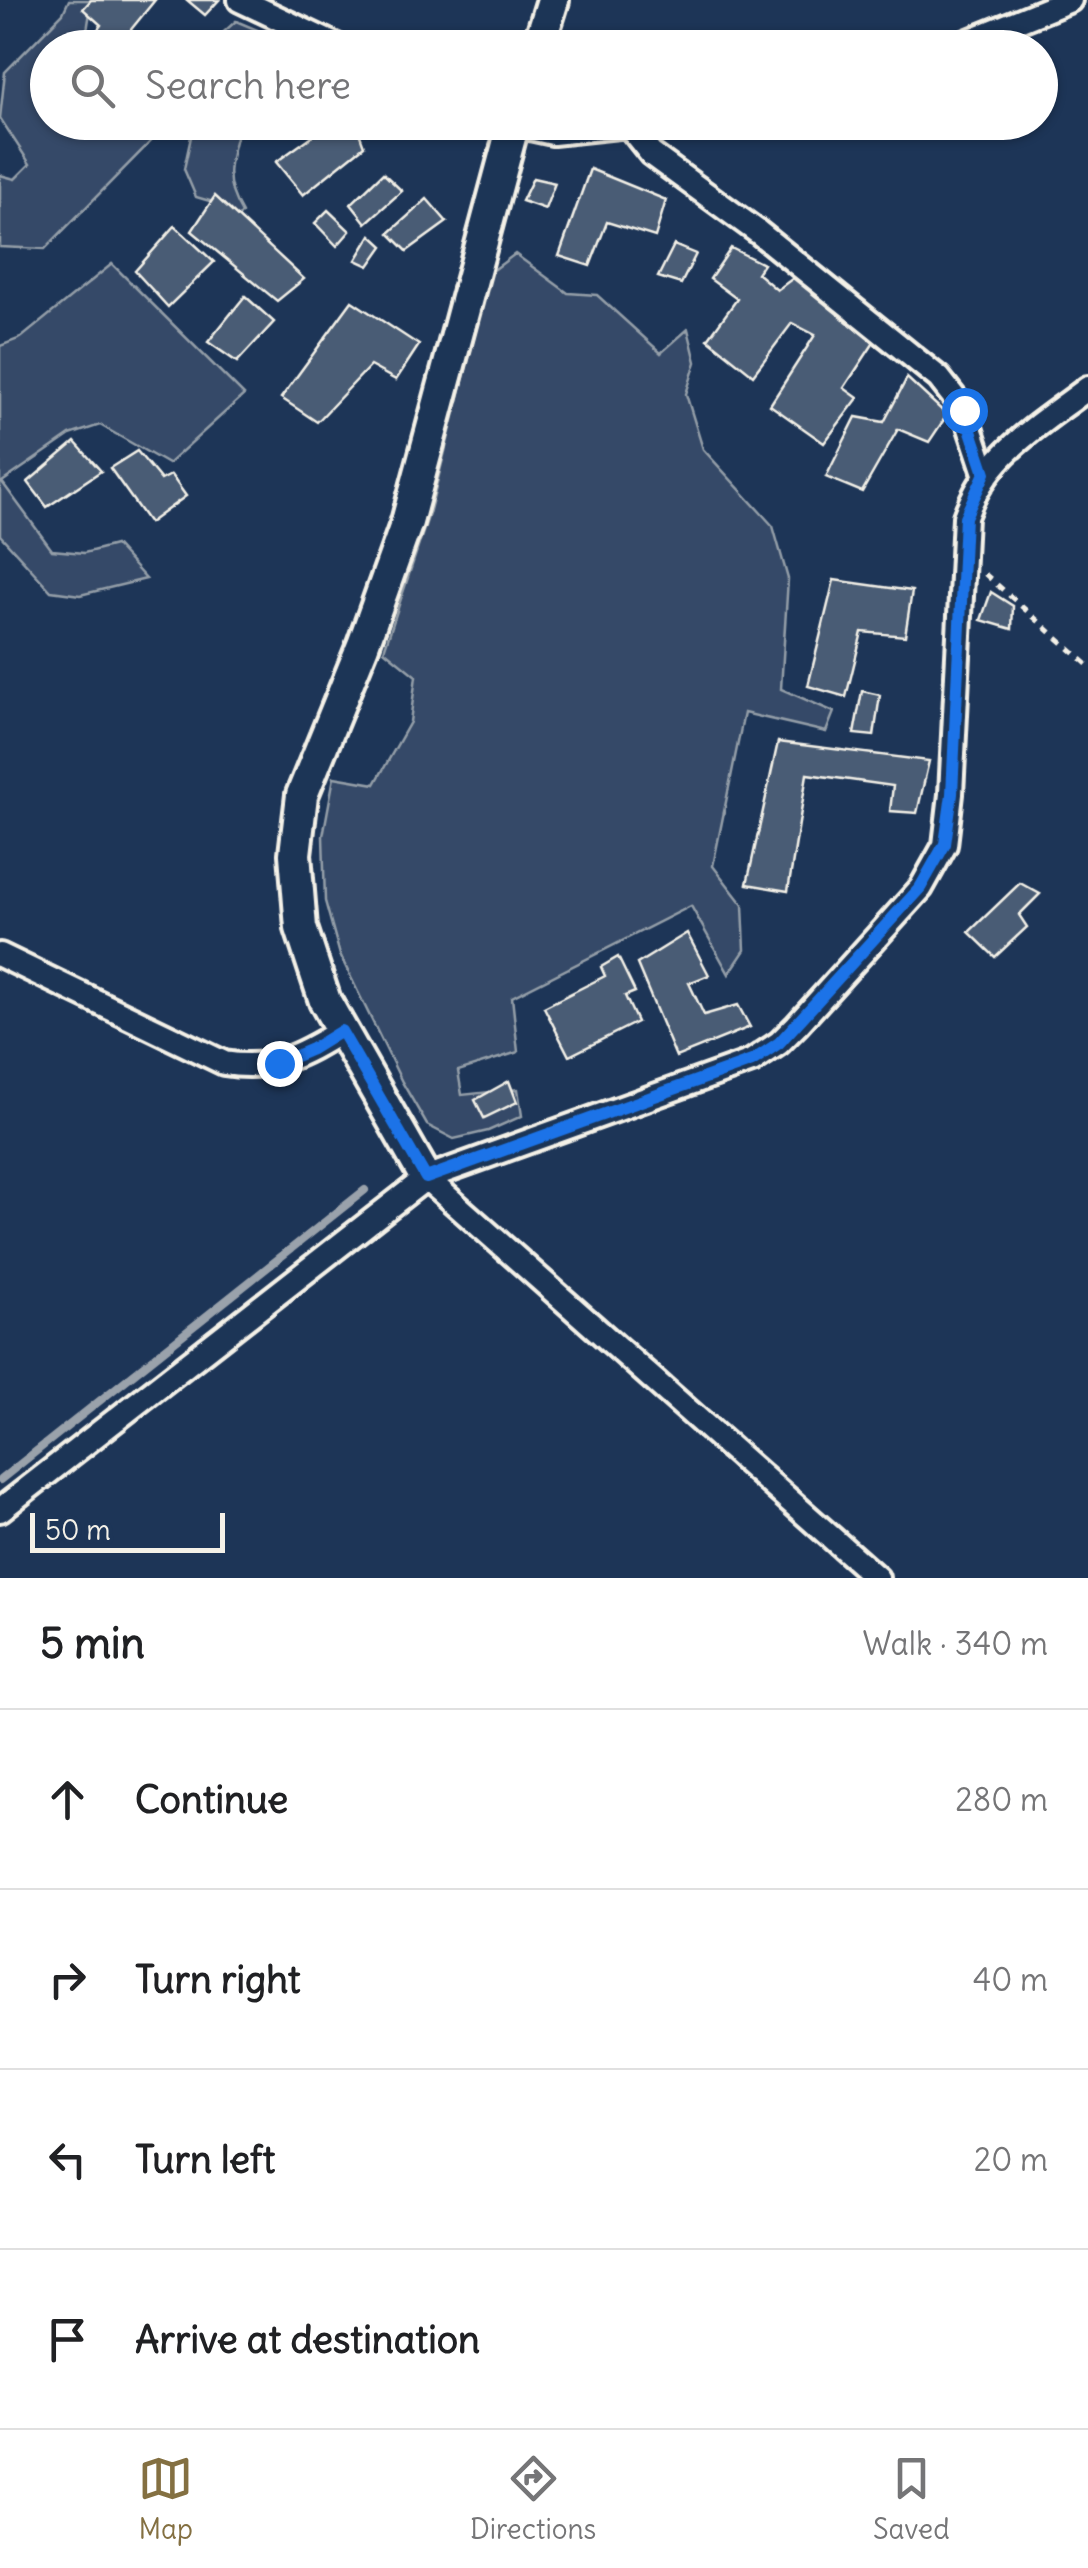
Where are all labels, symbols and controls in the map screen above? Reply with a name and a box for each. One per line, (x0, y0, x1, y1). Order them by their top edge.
search box (30, 30, 1058, 140)
icon: search (65, 58, 120, 113)
text: Search here (145, 62, 351, 109)
route start (942, 388, 988, 434)
route end (257, 1041, 303, 1087)
scale bar (30, 1508, 225, 1552)
text: 50 m (45, 1512, 111, 1548)
text: 5 min (40, 1617, 145, 1669)
text: Walk · 340 m (862, 1623, 1048, 1664)
icon: ahead (40, 1772, 95, 1827)
text: Continue (135, 1776, 288, 1823)
text: 280 m (955, 1779, 1048, 1820)
icon: right (40, 1952, 95, 2007)
text: Turn right (135, 1956, 301, 2003)
text: 40 m (973, 1959, 1048, 2000)
icon: left (40, 2132, 95, 2187)
text: Turn left (135, 2136, 275, 2183)
text: 20 m (974, 2139, 1048, 2180)
icon: arrive (40, 2312, 95, 2367)
text: Arrive at destination (135, 2316, 480, 2363)
tab: Map (138, 2451, 193, 2547)
tab: Directions (470, 2451, 596, 2547)
tab: Saved (873, 2451, 950, 2547)

